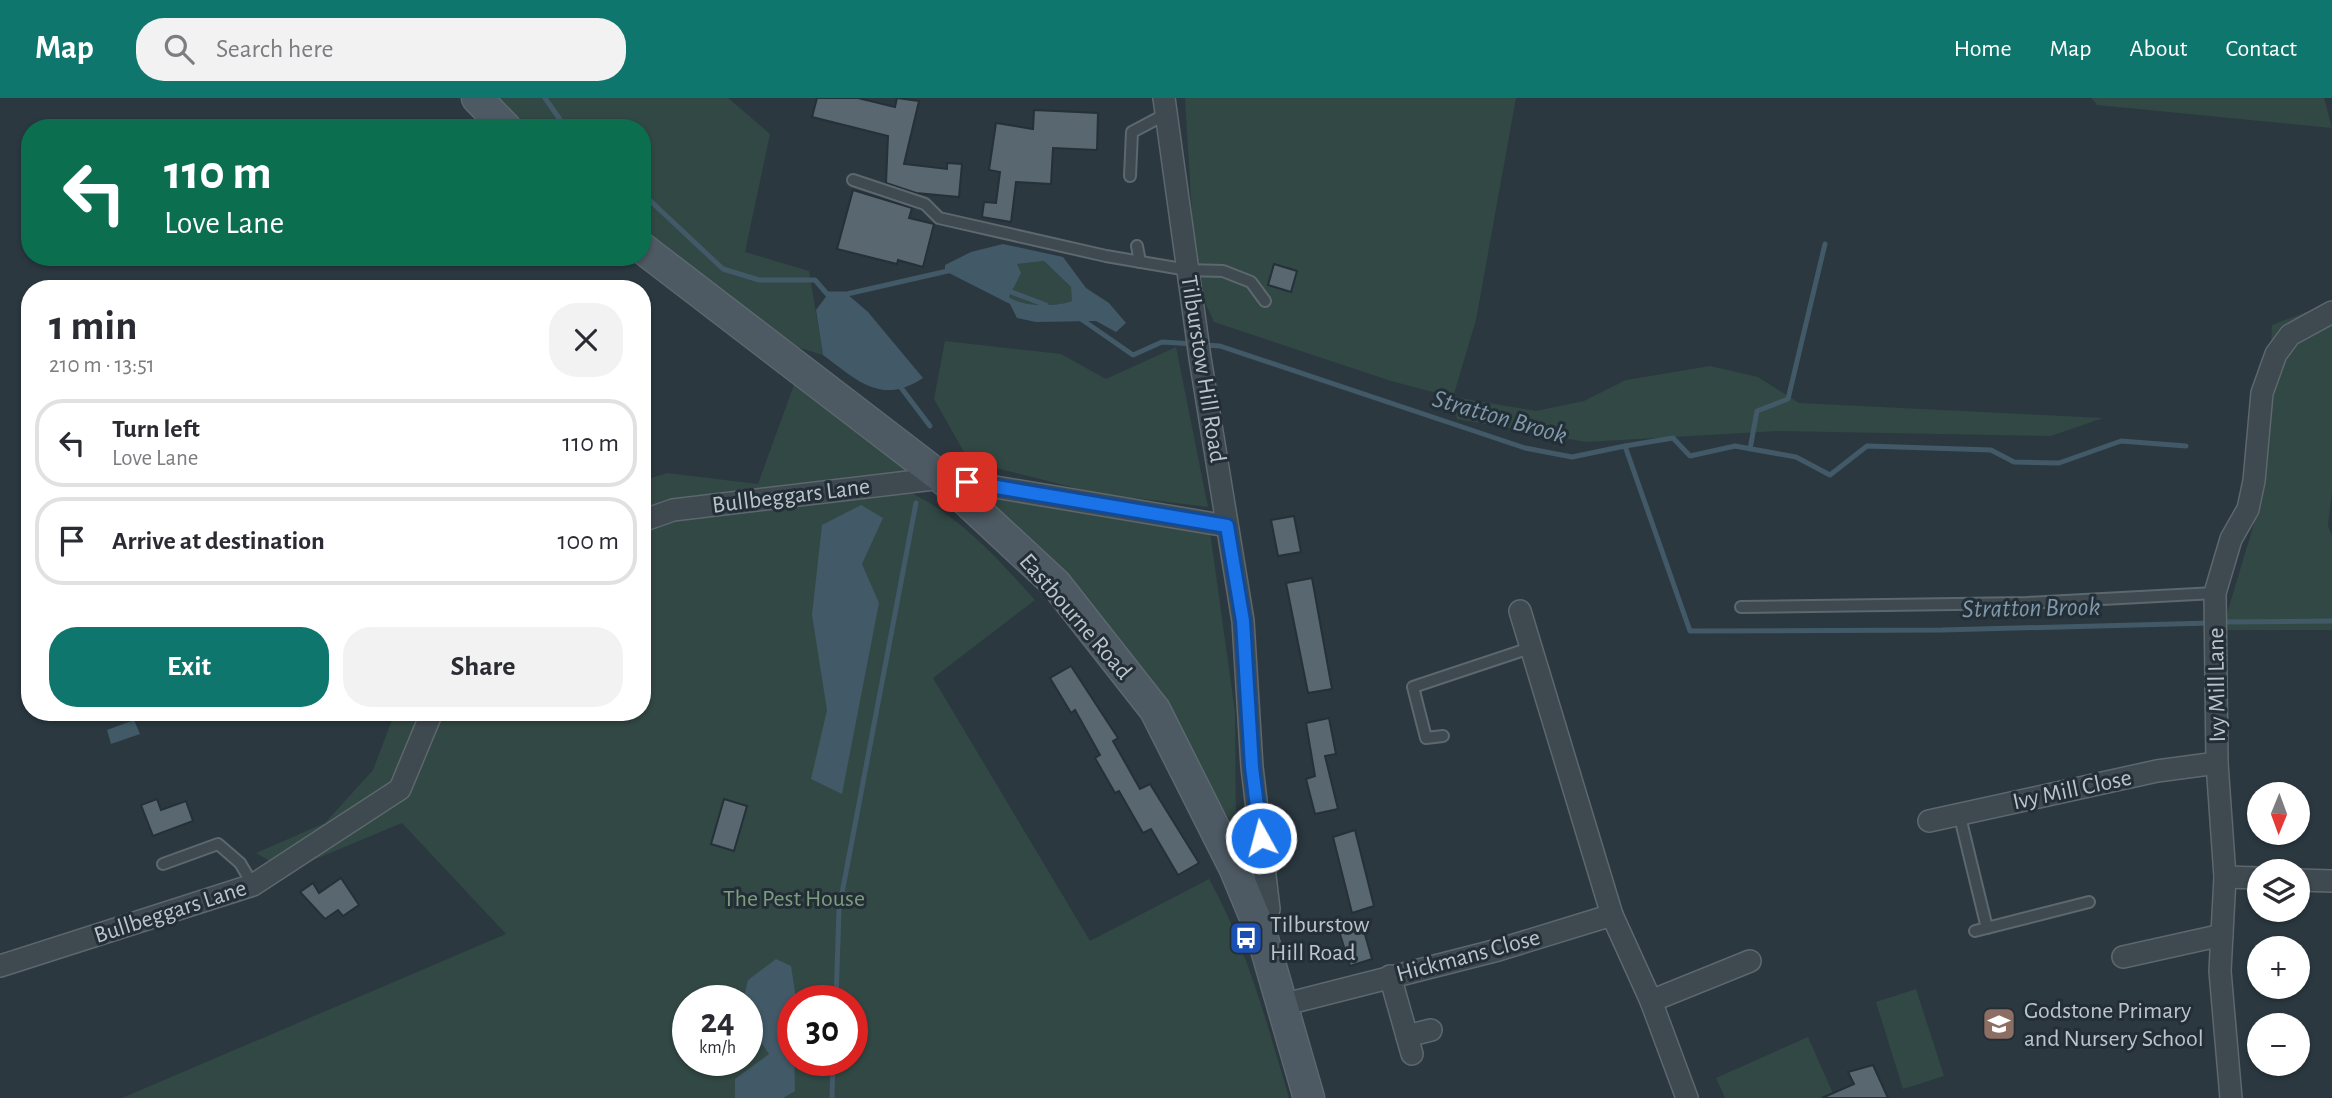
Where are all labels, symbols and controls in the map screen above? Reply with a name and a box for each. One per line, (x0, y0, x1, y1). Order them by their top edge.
search box (136, 18, 626, 81)
icon: search (160, 30, 198, 68)
text: Map (35, 32, 94, 65)
text: Search here (216, 36, 334, 62)
text: Home (1954, 37, 2012, 61)
text: Map (2050, 37, 2092, 61)
text: About (2130, 37, 2187, 61)
text: Contact (2225, 37, 2297, 61)
icon: left (49, 147, 140, 238)
text: 110 m (164, 149, 272, 198)
text: Love Lane (164, 207, 284, 239)
street label: Tilburstow Hill Road (1176, 274, 1230, 464)
button: close (549, 303, 623, 377)
text: 1 min (49, 305, 138, 347)
text: 210 m · 13:51 (49, 354, 155, 377)
water label: Stratton Brook (1430, 385, 1570, 449)
text: Turn left (112, 416, 200, 442)
icon: left (53, 424, 91, 462)
text: 110 m (562, 430, 619, 456)
text: Love Lane (112, 447, 198, 470)
pin (937, 452, 997, 512)
icon: arrive (948, 463, 986, 501)
street label: Bullbeggars Lane (711, 474, 871, 518)
icon: arrive (53, 522, 91, 560)
text: Arrive at destination (112, 528, 325, 554)
text: 100 m (558, 528, 619, 554)
street label: Eastbourne Road (1014, 549, 1136, 684)
water label: Stratton Brook (1962, 594, 2100, 622)
button: Exit (49, 627, 329, 707)
button: Share (343, 627, 623, 707)
street label: Ivy Mill Lane (2204, 627, 2230, 743)
street label: Ivy Mill Close (2011, 766, 2134, 814)
north arrow (2247, 782, 2310, 845)
map controls (2247, 782, 2310, 1076)
position arrow (1224, 801, 1298, 875)
button: layers (2247, 859, 2310, 922)
street label: Bullbeggars Lane (91, 876, 250, 948)
park label: The Pest House (723, 887, 865, 911)
place label: Tilburstow Hill Road (1270, 913, 1369, 965)
bus stop icon: Tilburstow Hill Road (1227, 919, 1265, 957)
street label: Hickmans Close (1394, 925, 1543, 987)
button: + (2247, 936, 2310, 999)
speed limit sign: 30 (777, 985, 868, 1076)
place label: Godstone Primary and Nursery School (2024, 999, 2204, 1051)
text: 24 (700, 1004, 735, 1039)
school or university icon: Godstone Primary and Nursery School (1980, 1005, 2018, 1043)
button: − (2247, 1013, 2310, 1076)
text: km/h (699, 1039, 736, 1057)

